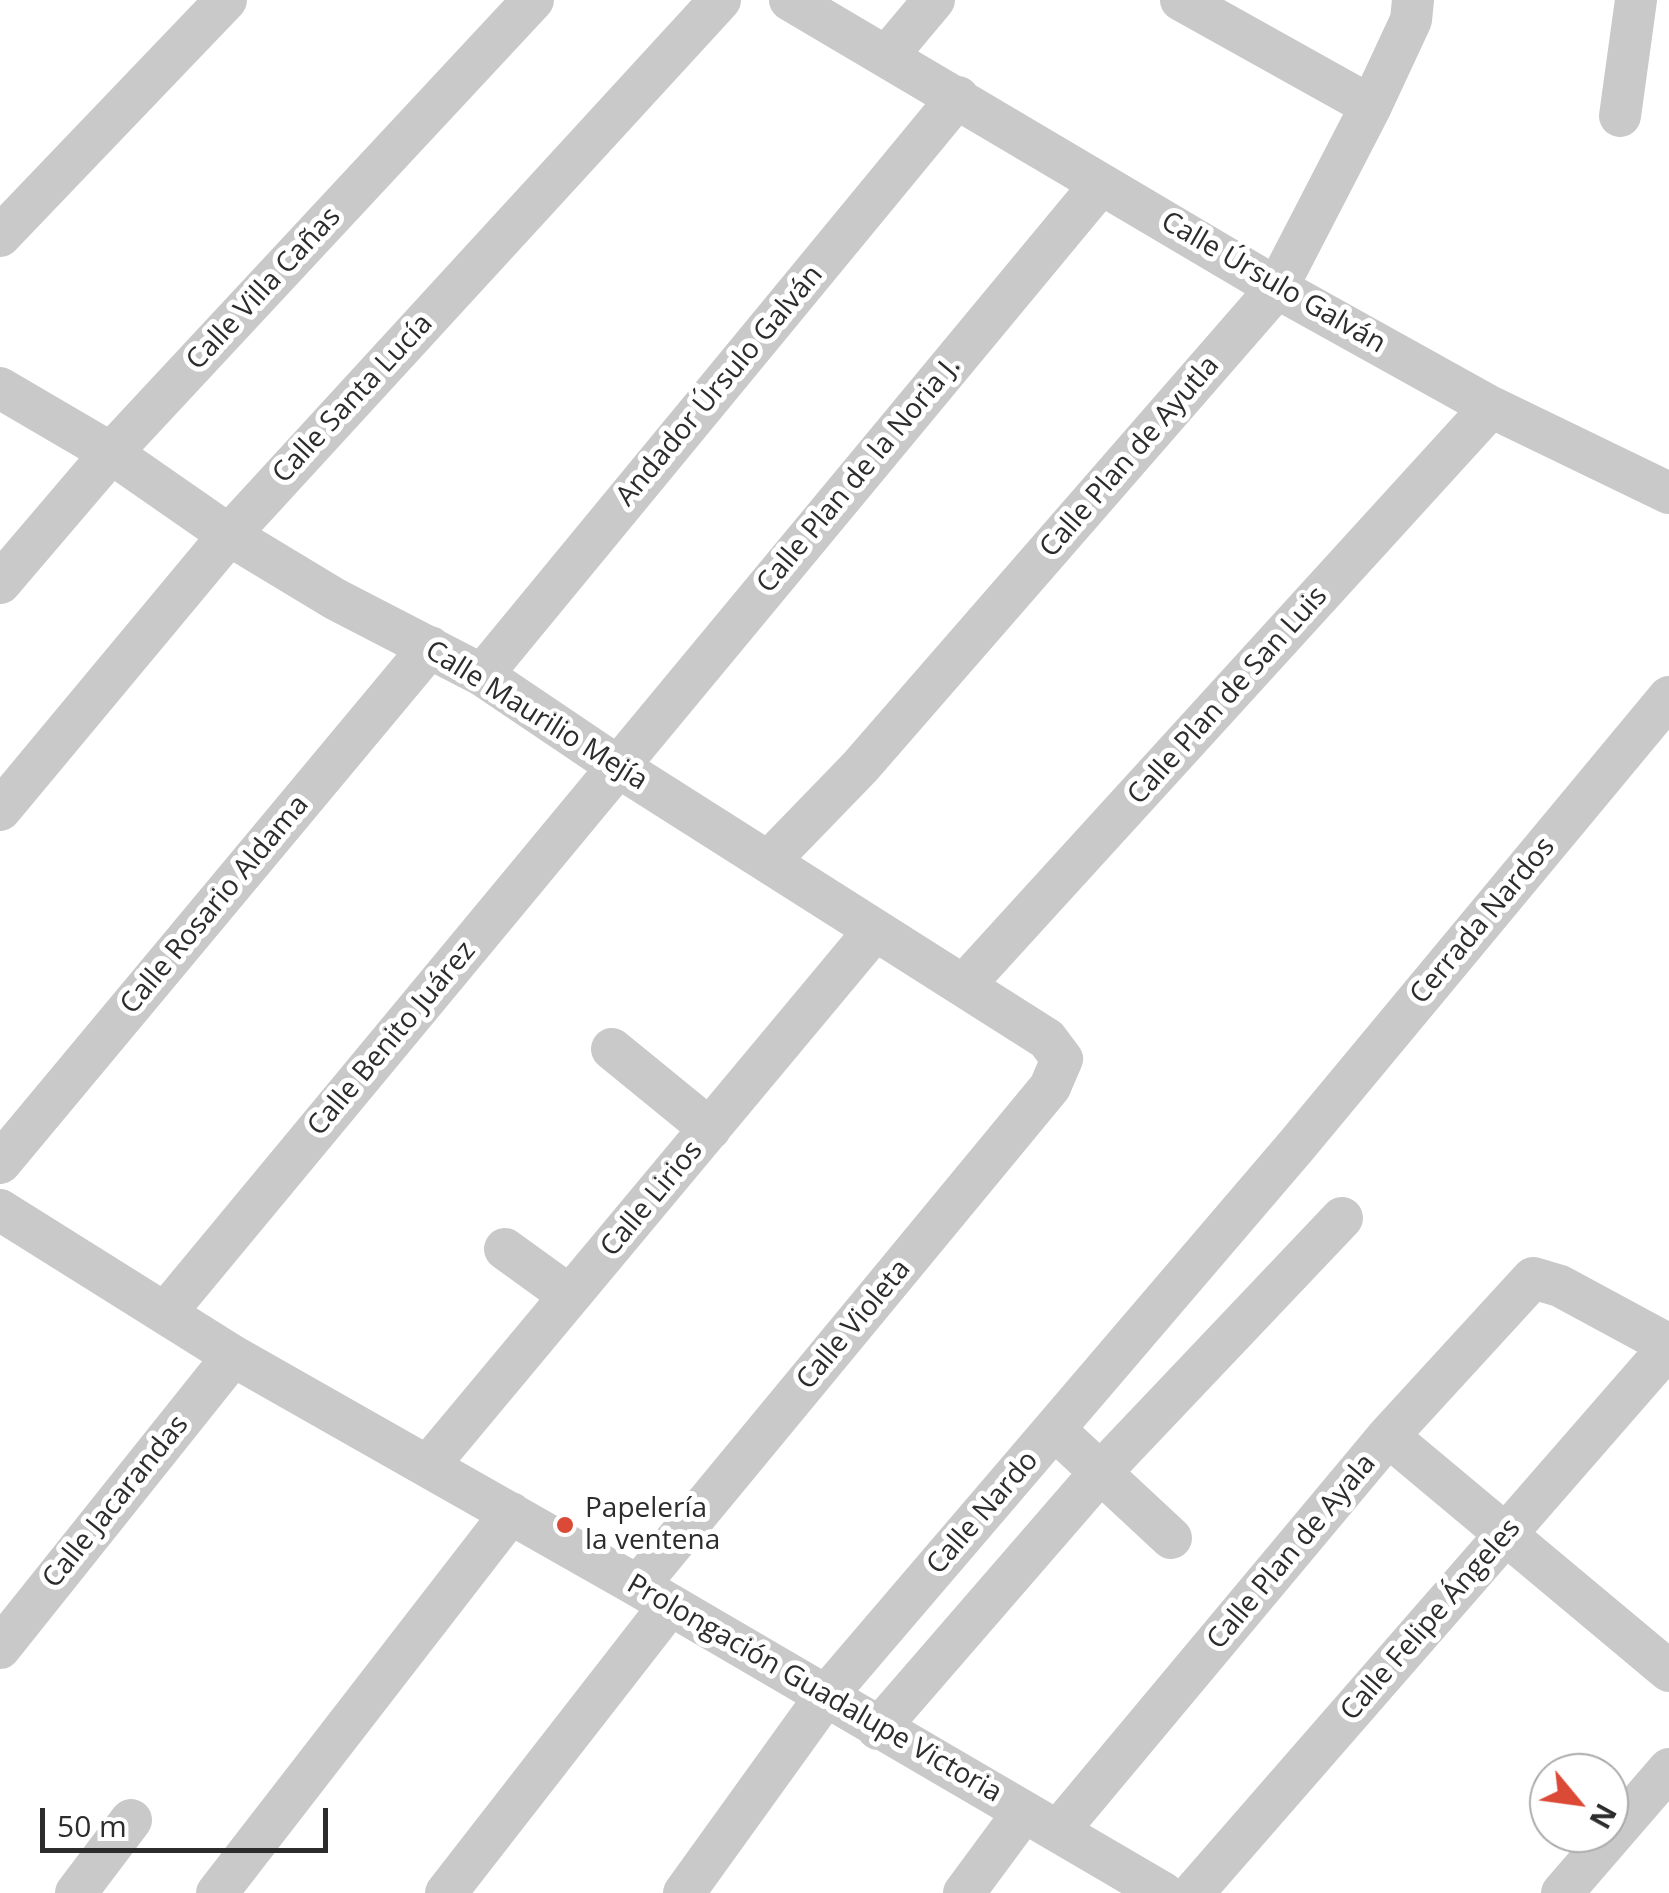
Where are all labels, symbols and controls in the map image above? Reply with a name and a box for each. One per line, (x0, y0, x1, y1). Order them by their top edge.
street label: Calle Villa Cañas (180, 201, 348, 377)
street label: Calle Úrsulo Galván (1155, 205, 1391, 361)
street label: Andador Úrsulo Galván (610, 259, 830, 513)
street label: Calle Santa Lucía (266, 307, 440, 491)
street label: Calle Plan de Ayutla (1033, 349, 1227, 565)
street label: Calle Plan de la Noria J. (750, 350, 968, 600)
street label: Calle Plan de San Luis (1121, 580, 1335, 812)
street label: Calle Maurilio Mejía (419, 634, 653, 798)
street label: Calle Rosario Aldama (114, 789, 316, 1021)
street label: Cerrada Nardos (1404, 831, 1562, 1011)
street label: Calle Benito Juárez (301, 935, 483, 1143)
street label: Calle Lirios (594, 1134, 710, 1264)
street label: Calle Violeta (790, 1253, 918, 1397)
street label: Calle Jacarandas (36, 1409, 196, 1595)
street label: Calle Nardo (920, 1444, 1046, 1582)
street label: Calle Plan de Ayala (1201, 1448, 1383, 1656)
place label: Papelería la ventena (585, 1492, 720, 1558)
street label: Calle Felipe Ángeles (1334, 1512, 1528, 1728)
marker: Papelería la ventena (554, 1514, 576, 1536)
street label: Prolongación Guadalupe Victoria (621, 1568, 1007, 1810)
north arrow (1529, 1753, 1629, 1853)
scale bar (45, 1788, 332, 1850)
text: N (1581, 1797, 1626, 1836)
text: 50 m (57, 1805, 127, 1846)

